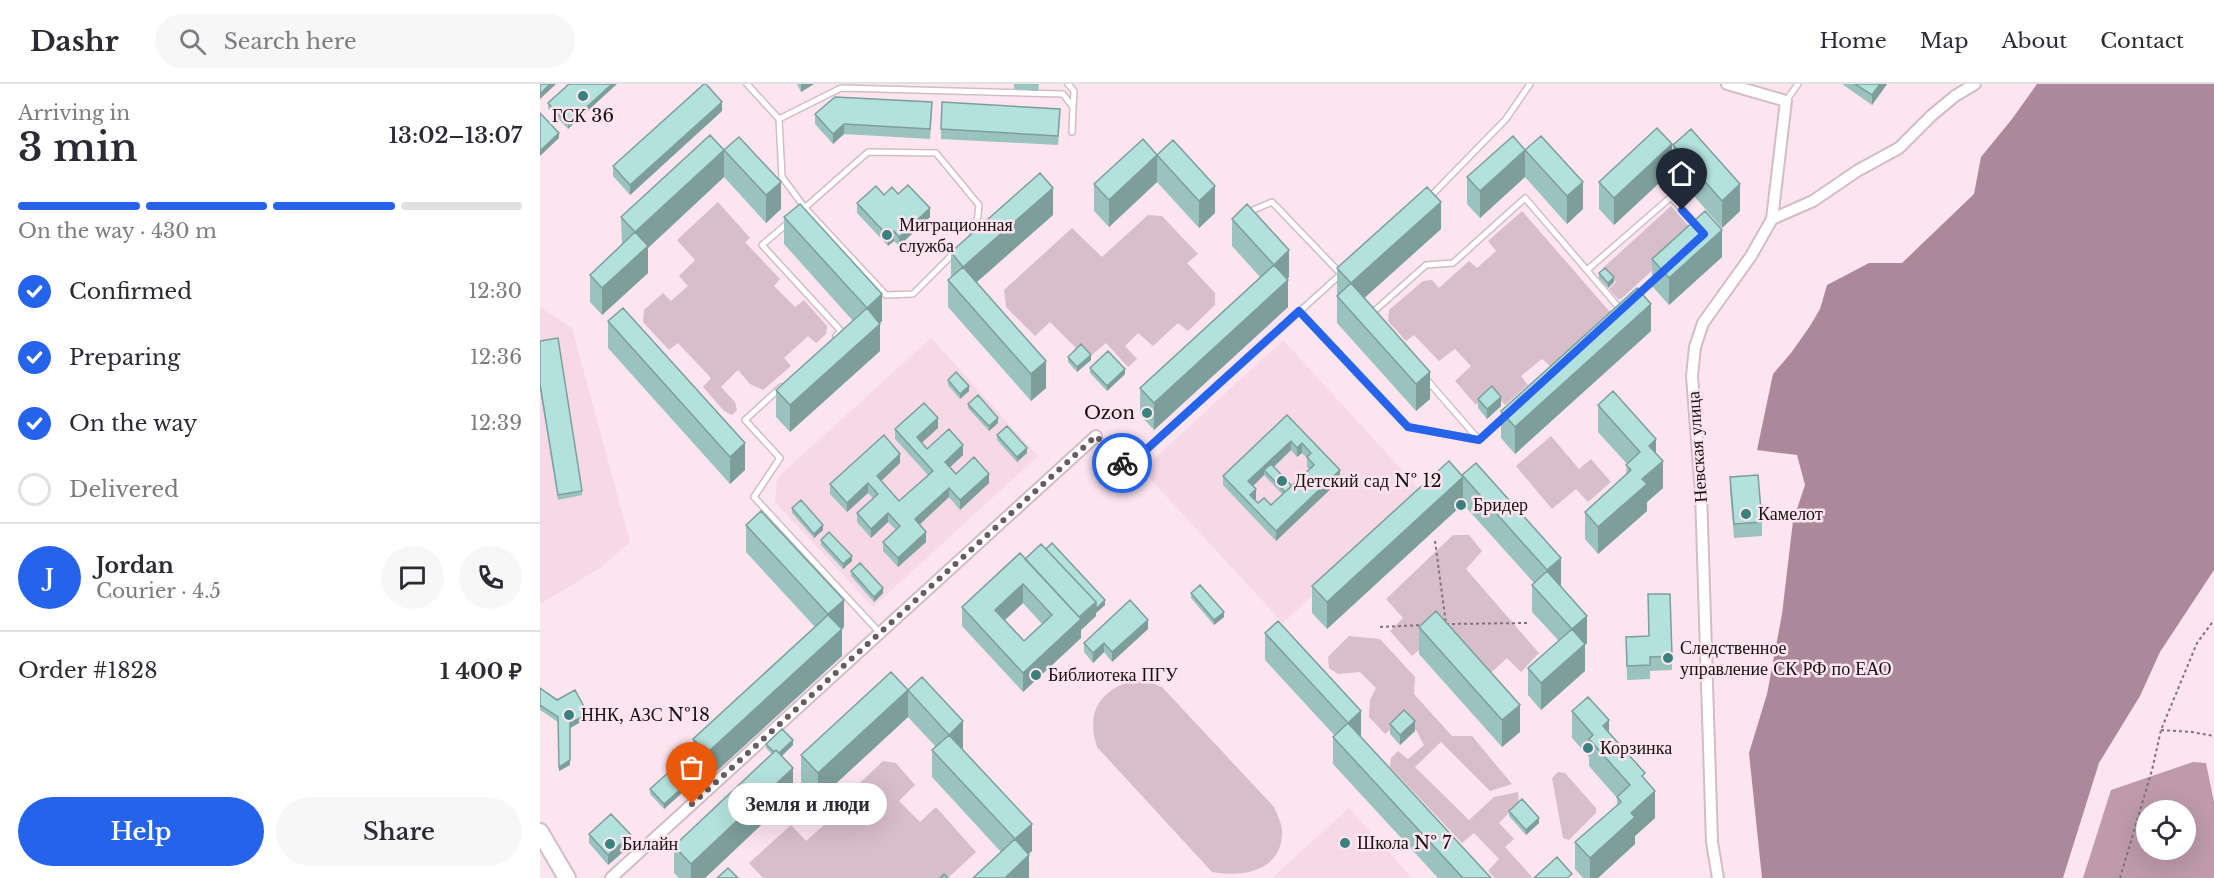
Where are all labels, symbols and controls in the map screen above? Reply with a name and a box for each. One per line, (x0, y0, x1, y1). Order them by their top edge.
search box (155, 14, 575, 68)
text: Dashr (30, 24, 119, 59)
icon: search (176, 25, 209, 58)
text: Search here (224, 28, 357, 55)
text: Home (1820, 28, 1887, 54)
text: Map (1920, 28, 1968, 54)
text: About (2001, 28, 2067, 54)
text: Contact (2100, 28, 2184, 54)
marker: ГСК 36 (576, 89, 590, 103)
text: Arriving in (18, 101, 130, 125)
place label: ГСК 36 (552, 105, 614, 127)
text: 13:02–13:07 (388, 122, 522, 149)
text: 3 min (18, 123, 138, 172)
pin (1656, 148, 1707, 210)
icon: home (1665, 157, 1698, 190)
place label: Миграционная служба (899, 214, 1013, 257)
text: On the way · 430 m (18, 219, 217, 243)
marker: Миграционная служба (880, 228, 894, 242)
icon: check (18, 275, 51, 308)
text: Confirmed (69, 278, 192, 305)
text: 12:30 (468, 279, 522, 303)
icon: check (18, 341, 51, 374)
text: Preparing (69, 344, 180, 371)
text: 12:36 (470, 345, 522, 369)
street label: Невская улица (1682, 391, 1712, 503)
place label: Ozon (1084, 402, 1135, 424)
marker: Ozon (1140, 406, 1154, 420)
icon: check (18, 407, 51, 440)
text: On the way (69, 410, 197, 437)
text: 12:39 (470, 411, 522, 435)
courier (1092, 433, 1152, 493)
icon: bike (1106, 447, 1139, 480)
place label: Детский сад № 12 (1294, 470, 1442, 492)
marker: Детский сад № 12 (1275, 474, 1289, 488)
text: Delivered (69, 476, 179, 503)
place label: Бридер (1473, 494, 1528, 516)
marker: Бридер (1454, 498, 1468, 512)
place label: Камелот (1758, 503, 1823, 525)
marker: Камелот (1739, 507, 1753, 521)
button: chat (381, 546, 444, 609)
button: phone (459, 546, 522, 609)
text: Jordan (96, 552, 174, 579)
text: J (45, 564, 54, 591)
text: Courier · 4.5 (96, 579, 221, 603)
place label: Следственное управление СК РФ по ЕАО (1680, 637, 1891, 680)
marker: Следственное управление СК РФ по ЕАО (1661, 651, 1675, 665)
text: Order #1828 (18, 657, 157, 684)
text: 1 400 ₽ (440, 658, 522, 685)
place label: Библиотека ПГУ (1048, 664, 1178, 686)
marker: Библиотека ПГУ (1029, 668, 1043, 682)
place label: ННК, АЗС №18 (581, 704, 710, 726)
marker: ННК, АЗС №18 (562, 708, 576, 722)
place label: Корзинка (1600, 737, 1672, 759)
marker: Корзинка (1581, 741, 1595, 755)
pin (666, 742, 717, 804)
icon: bag (675, 751, 708, 784)
callout: Земля и люди (728, 783, 887, 825)
text: Земля и люди (745, 792, 870, 816)
button: Help (18, 797, 264, 866)
button: Share (276, 797, 522, 866)
map controls (2136, 800, 2196, 860)
button: locate (2136, 800, 2196, 860)
place label: Школа № 7 (1357, 832, 1452, 854)
place label: Билайн (622, 833, 679, 855)
marker: Школа № 7 (1338, 836, 1352, 850)
marker: Билайн (603, 837, 617, 851)

